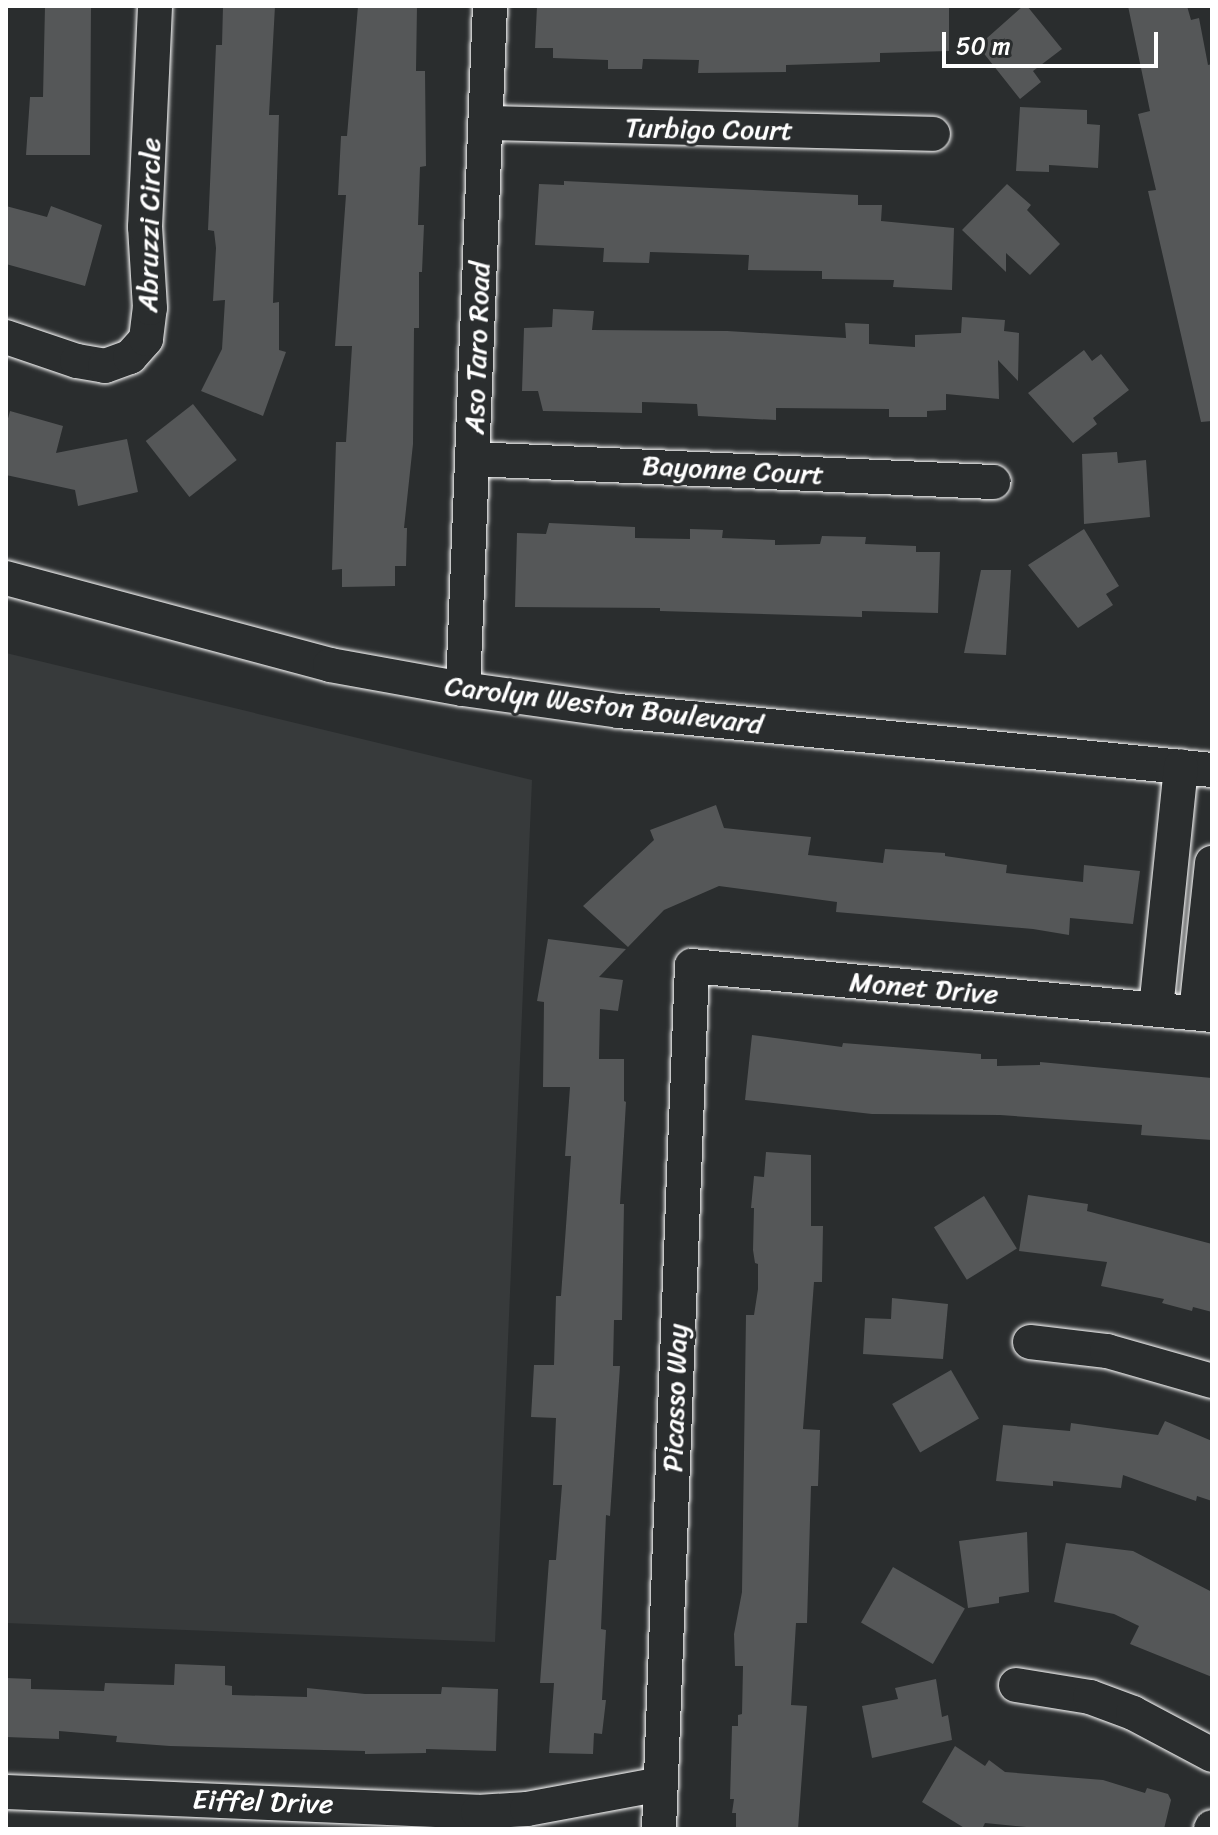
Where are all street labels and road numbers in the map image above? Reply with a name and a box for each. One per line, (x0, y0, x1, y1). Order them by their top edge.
street label: Turbigo Court (625, 111, 793, 147)
street label: Abruzzi Circle (131, 137, 167, 313)
street label: Aso Taro Road (457, 261, 497, 435)
street label: Bayonne Court (641, 448, 825, 492)
street label: Carolyn Weston Boulevard (442, 669, 766, 741)
street label: Monet Drive (848, 965, 1000, 1011)
street label: Picasso Way (656, 1323, 694, 1473)
street label: Eiffel Drive (192, 1783, 334, 1821)

